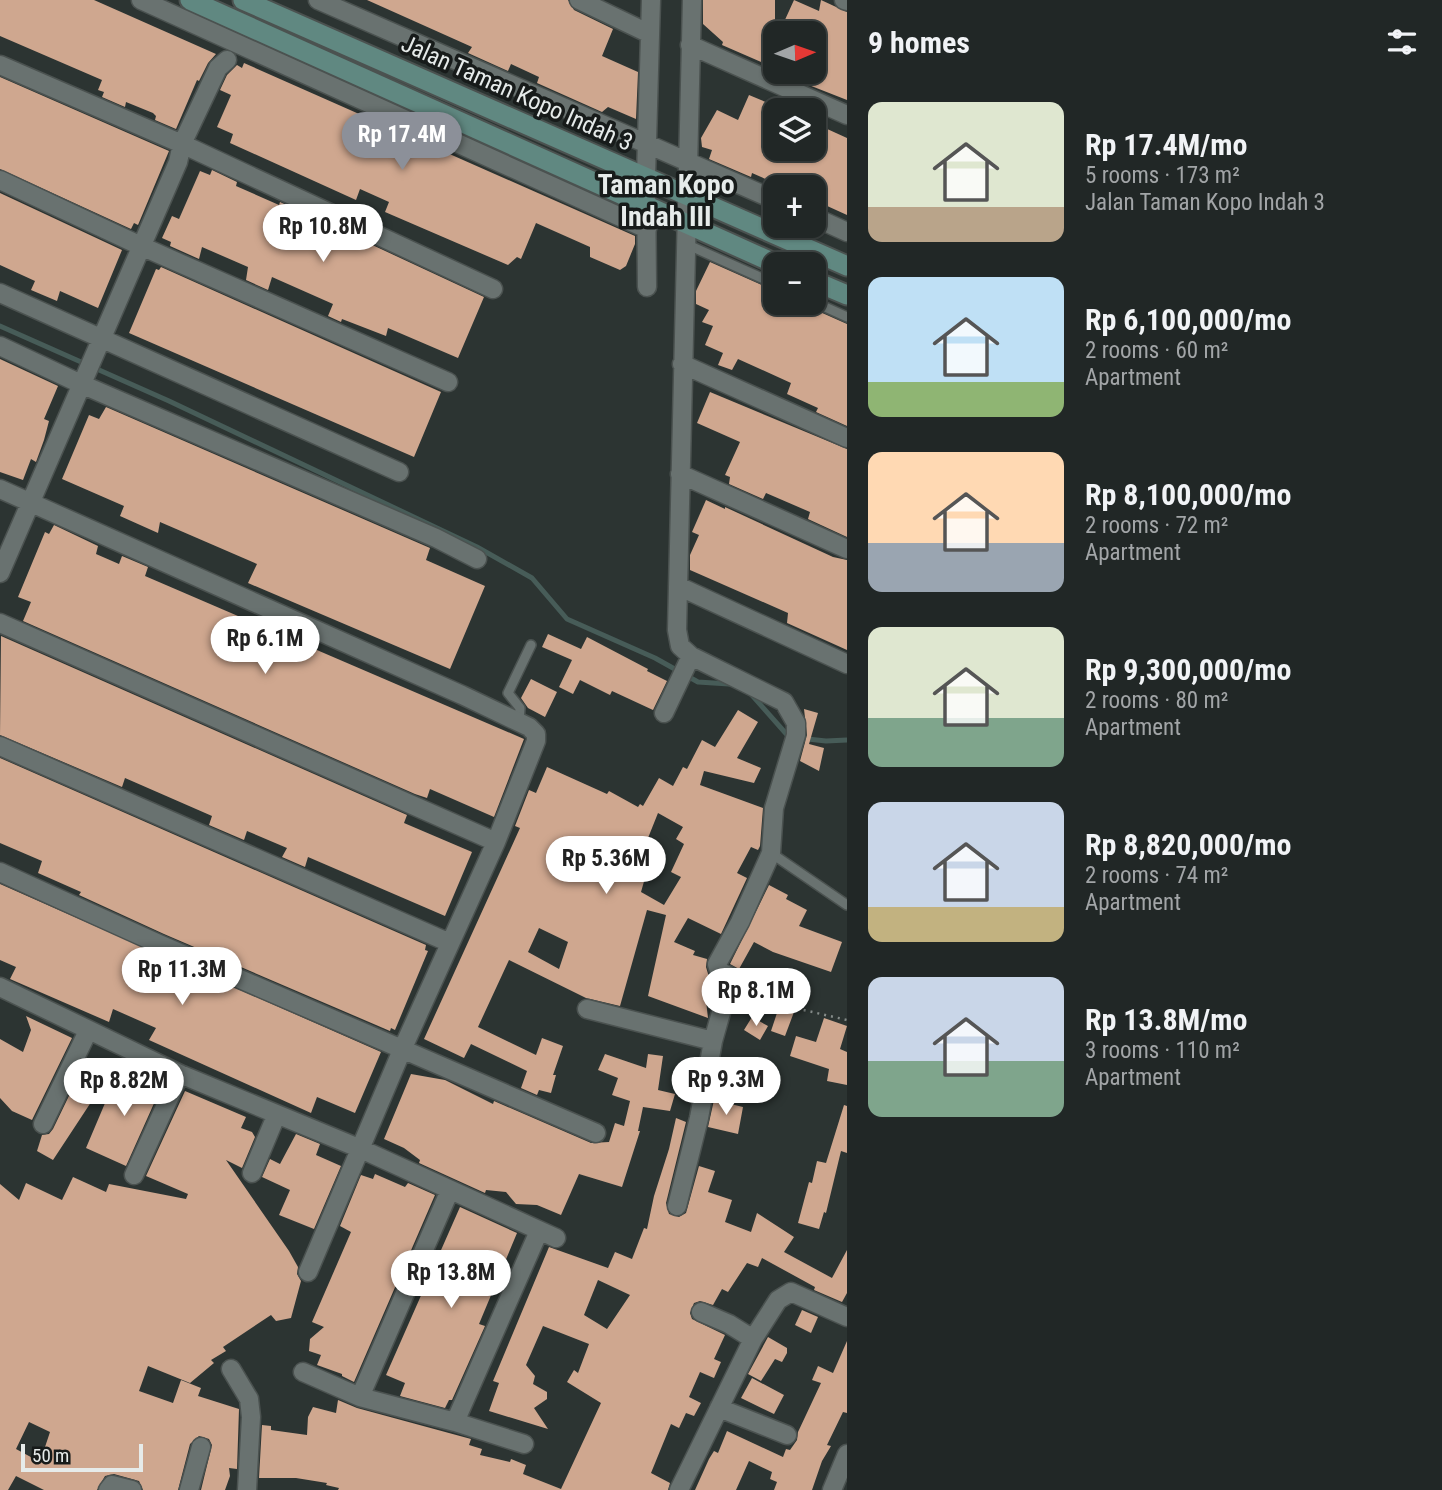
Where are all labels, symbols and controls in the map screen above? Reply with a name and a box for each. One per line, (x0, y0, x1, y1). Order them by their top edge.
north arrow (763, 21, 826, 84)
map controls (763, 21, 826, 315)
icon: filters (1383, 23, 1421, 61)
text: 9 homes (868, 25, 970, 60)
street label: Jalan Taman Kopo Indah 3 (397, 29, 637, 157)
button: layers (763, 98, 826, 161)
pin: Rp 17.4M (330, 113, 474, 172)
text: Rp 17.4M (358, 121, 446, 148)
text: Rp 17.4M/mo (1085, 127, 1247, 162)
icon: home (924, 130, 1008, 214)
text: 5 rooms · 173 m² (1085, 162, 1240, 189)
district label: Taman Kopo Indah III (597, 168, 735, 233)
button: + (763, 175, 826, 238)
text: Jalan Taman Kopo Indah 3 (1085, 189, 1325, 216)
pin: Rp 10.8M (251, 204, 395, 264)
text: Rp 10.8M (279, 213, 367, 240)
button: − (763, 252, 826, 315)
text: Rp 6,100,000/mo (1085, 302, 1291, 337)
icon: home (924, 305, 1008, 389)
text: 2 rooms · 60 m² (1085, 337, 1228, 364)
text: Apartment (1085, 364, 1181, 391)
text: Rp 8,100,000/mo (1085, 477, 1291, 512)
icon: home (924, 480, 1008, 564)
text: 2 rooms · 72 m² (1085, 512, 1228, 539)
text: Apartment (1085, 539, 1181, 566)
pin: Rp 6.1M (200, 616, 330, 676)
text: Rp 6.1M (227, 625, 303, 652)
text: Rp 9,300,000/mo (1085, 652, 1291, 687)
icon: home (924, 655, 1008, 739)
text: 2 rooms · 80 m² (1085, 687, 1228, 714)
text: Apartment (1085, 714, 1181, 741)
text: Rp 8,820,000/mo (1085, 827, 1291, 862)
icon: home (924, 830, 1008, 914)
pin: Rp 5.36M (534, 836, 678, 896)
text: Rp 5.36M (562, 845, 650, 872)
text: 2 rooms · 74 m² (1085, 862, 1228, 889)
text: Apartment (1085, 889, 1181, 916)
pin: Rp 11.3M (110, 948, 254, 1007)
text: Rp 11.3M (138, 956, 226, 983)
pin: Rp 8.1M (691, 968, 821, 1028)
text: Rp 8.1M (718, 977, 794, 1004)
text: Rp 13.8M/mo (1085, 1002, 1247, 1037)
icon: home (924, 1005, 1008, 1089)
text: 3 rooms · 110 m² (1085, 1037, 1240, 1064)
pin: Rp 8.82M (52, 1058, 196, 1118)
pin: Rp 9.3M (661, 1058, 791, 1117)
text: Apartment (1085, 1064, 1181, 1091)
text: Rp 9.3M (688, 1066, 764, 1093)
text: Rp 8.82M (80, 1067, 168, 1094)
pin: Rp 13.8M (379, 1250, 523, 1310)
text: Rp 13.8M (407, 1259, 495, 1286)
scale bar (21, 1441, 144, 1473)
text: 50 m (32, 1444, 69, 1467)

